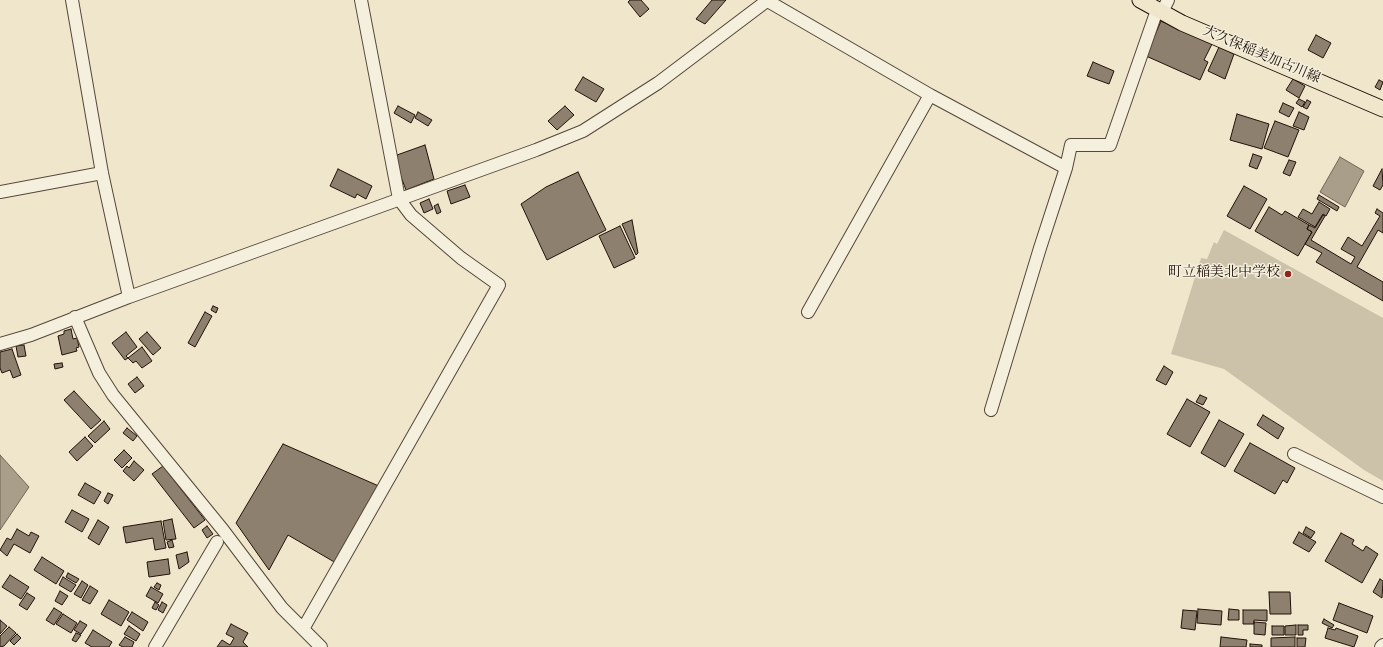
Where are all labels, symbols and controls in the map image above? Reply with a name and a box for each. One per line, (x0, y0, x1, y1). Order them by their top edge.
street label: 大久保稲美加古川線 (1200, 24, 1322, 88)
place label: 町立稲美北中学校 (1168, 266, 1280, 282)
marker: 町立稲美北中学校 (1283, 269, 1293, 279)

